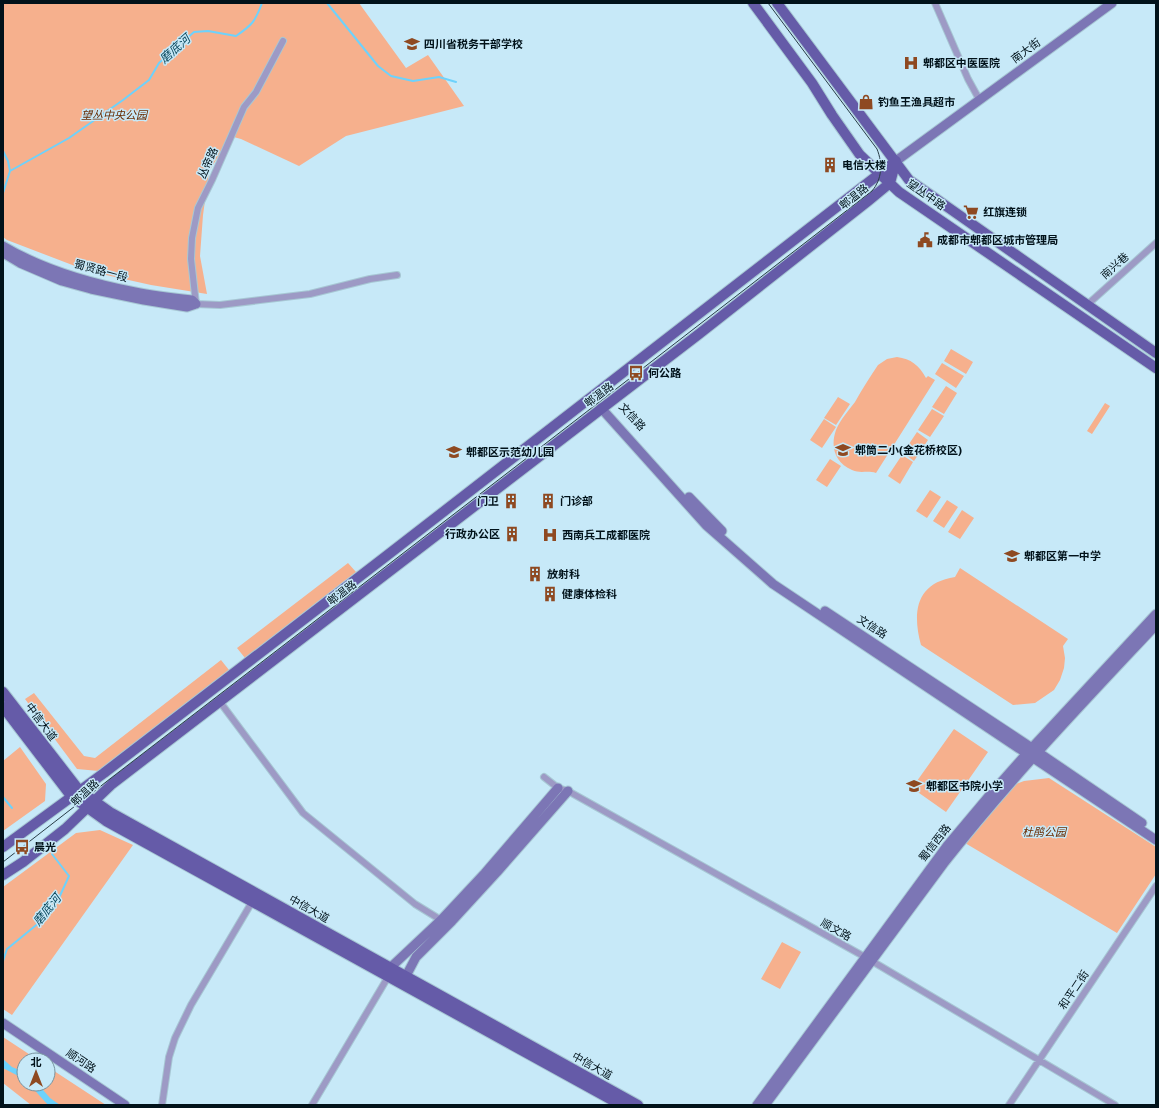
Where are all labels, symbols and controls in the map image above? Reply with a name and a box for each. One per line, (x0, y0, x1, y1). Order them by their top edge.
water label: 磨底河 (157, 30, 195, 66)
school or university icon: 四川省税务干部学校 (403, 35, 421, 53)
street label: 南大街 (1009, 36, 1043, 66)
place label: 四川省税务干部学校 (424, 38, 523, 51)
hospital icon: 郫都区中医医院 (902, 54, 920, 72)
place label: 郫都区中医医院 (923, 57, 1000, 70)
shop icon: 钓鱼王渔具超市 (857, 93, 875, 111)
place label: 钓鱼王渔具超市 (878, 96, 955, 109)
park label: 望丛中央公园 (81, 109, 149, 122)
street label: 丛帝路 (195, 145, 221, 181)
building icon: 电信大楼 (821, 156, 839, 174)
place label: 电信大楼 (842, 159, 886, 172)
street label: 望丛中路 (904, 177, 948, 213)
street label: 郫温路 (837, 182, 871, 212)
supermarket icon: 红旗连锁 (962, 203, 980, 221)
place label: 红旗连锁 (983, 206, 1027, 219)
public building icon: 成都市郫都区城市管理局 (916, 231, 934, 249)
place label: 成都市郫都区城市管理局 (937, 234, 1058, 247)
street label: 南兴巷 (1098, 250, 1132, 282)
street label: 蜀贤路一段 (73, 258, 129, 284)
bus stop icon: 何公路 (627, 364, 645, 382)
place label: 何公路 (648, 367, 682, 380)
street label: 郫温路 (582, 380, 616, 410)
street label: 文信路 (616, 400, 648, 434)
school or university icon: 郫筒二小(金花桥校区) (834, 441, 852, 459)
school or university icon: 郫都区示范幼儿园 (445, 443, 463, 461)
place label: 郫筒二小(金花桥校区) (855, 444, 962, 457)
place label: 郫都区示范幼儿园 (466, 446, 554, 459)
building icon: 门卫 (502, 492, 520, 510)
building icon: 门诊部 (539, 492, 557, 510)
place label: 门卫 (477, 495, 499, 508)
place label: 门诊部 (560, 495, 593, 508)
building icon: 行政办公区 (503, 525, 521, 543)
hospital icon: 西南兵工成都医院 (541, 526, 559, 544)
place label: 行政办公区 (445, 528, 500, 541)
place label: 西南兵工成都医院 (562, 529, 650, 542)
school or university icon: 郫都区第一中学 (1003, 547, 1021, 565)
place label: 郫都区第一中学 (1024, 550, 1101, 563)
building icon: 放射科 (526, 565, 544, 583)
place label: 放射科 (547, 568, 580, 581)
street label: 郫温路 (325, 578, 359, 608)
building icon: 健康体检科 (541, 585, 559, 603)
place label: 健康体检科 (562, 588, 617, 601)
street label: 文信路 (855, 613, 889, 641)
street label: 中信大道 (23, 701, 59, 743)
street label: 郫温路 (68, 777, 102, 809)
school or university icon: 郫都区书院小学 (905, 777, 923, 795)
place label: 郫都区书院小学 (926, 780, 1003, 793)
street label: 蜀信西路 (916, 822, 954, 864)
park label: 杜鹃公园 (1022, 826, 1068, 839)
bus stop icon: 晨光 (13, 838, 31, 856)
place label: 晨光 (34, 841, 56, 854)
water label: 磨底河 (30, 890, 65, 928)
street label: 中信大道 (287, 893, 331, 925)
street label: 顺文路 (818, 916, 854, 944)
street label: 和平二街 (1056, 968, 1092, 1012)
street label: 顺河路 (64, 1046, 98, 1076)
street label: 中信大道 (570, 1050, 614, 1082)
north arrow (16, 1052, 56, 1092)
text: 北 (31, 1056, 42, 1069)

